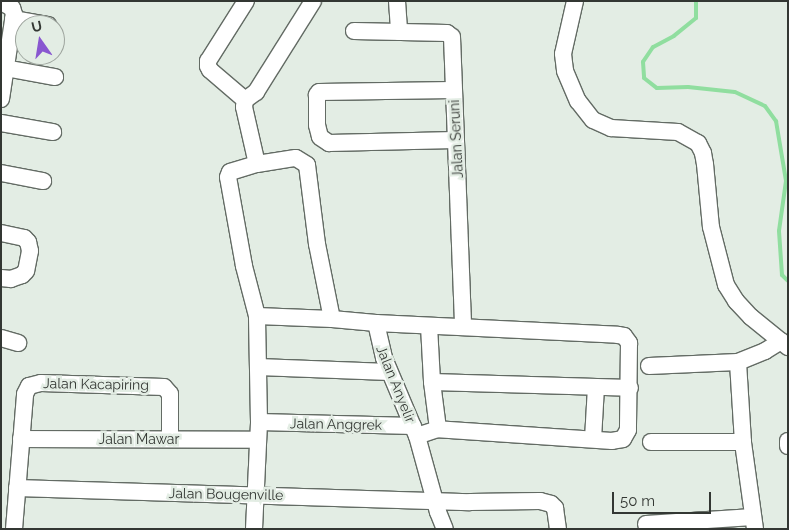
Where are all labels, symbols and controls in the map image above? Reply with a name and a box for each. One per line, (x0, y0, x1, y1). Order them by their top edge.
north arrow (15, 15, 65, 65)
text: U (30, 17, 44, 35)
street label: Jalan Seruni (446, 99, 466, 179)
street label: Jalan Anyelir (373, 343, 419, 425)
street label: Jalan Kacapiring (43, 375, 149, 393)
street label: Jalan Anggrek (290, 415, 382, 433)
street label: Jalan Mawar (99, 431, 179, 447)
scale bar (614, 482, 713, 514)
street label: Jalan Bougenville (169, 485, 283, 503)
text: 50 m (620, 492, 655, 510)

